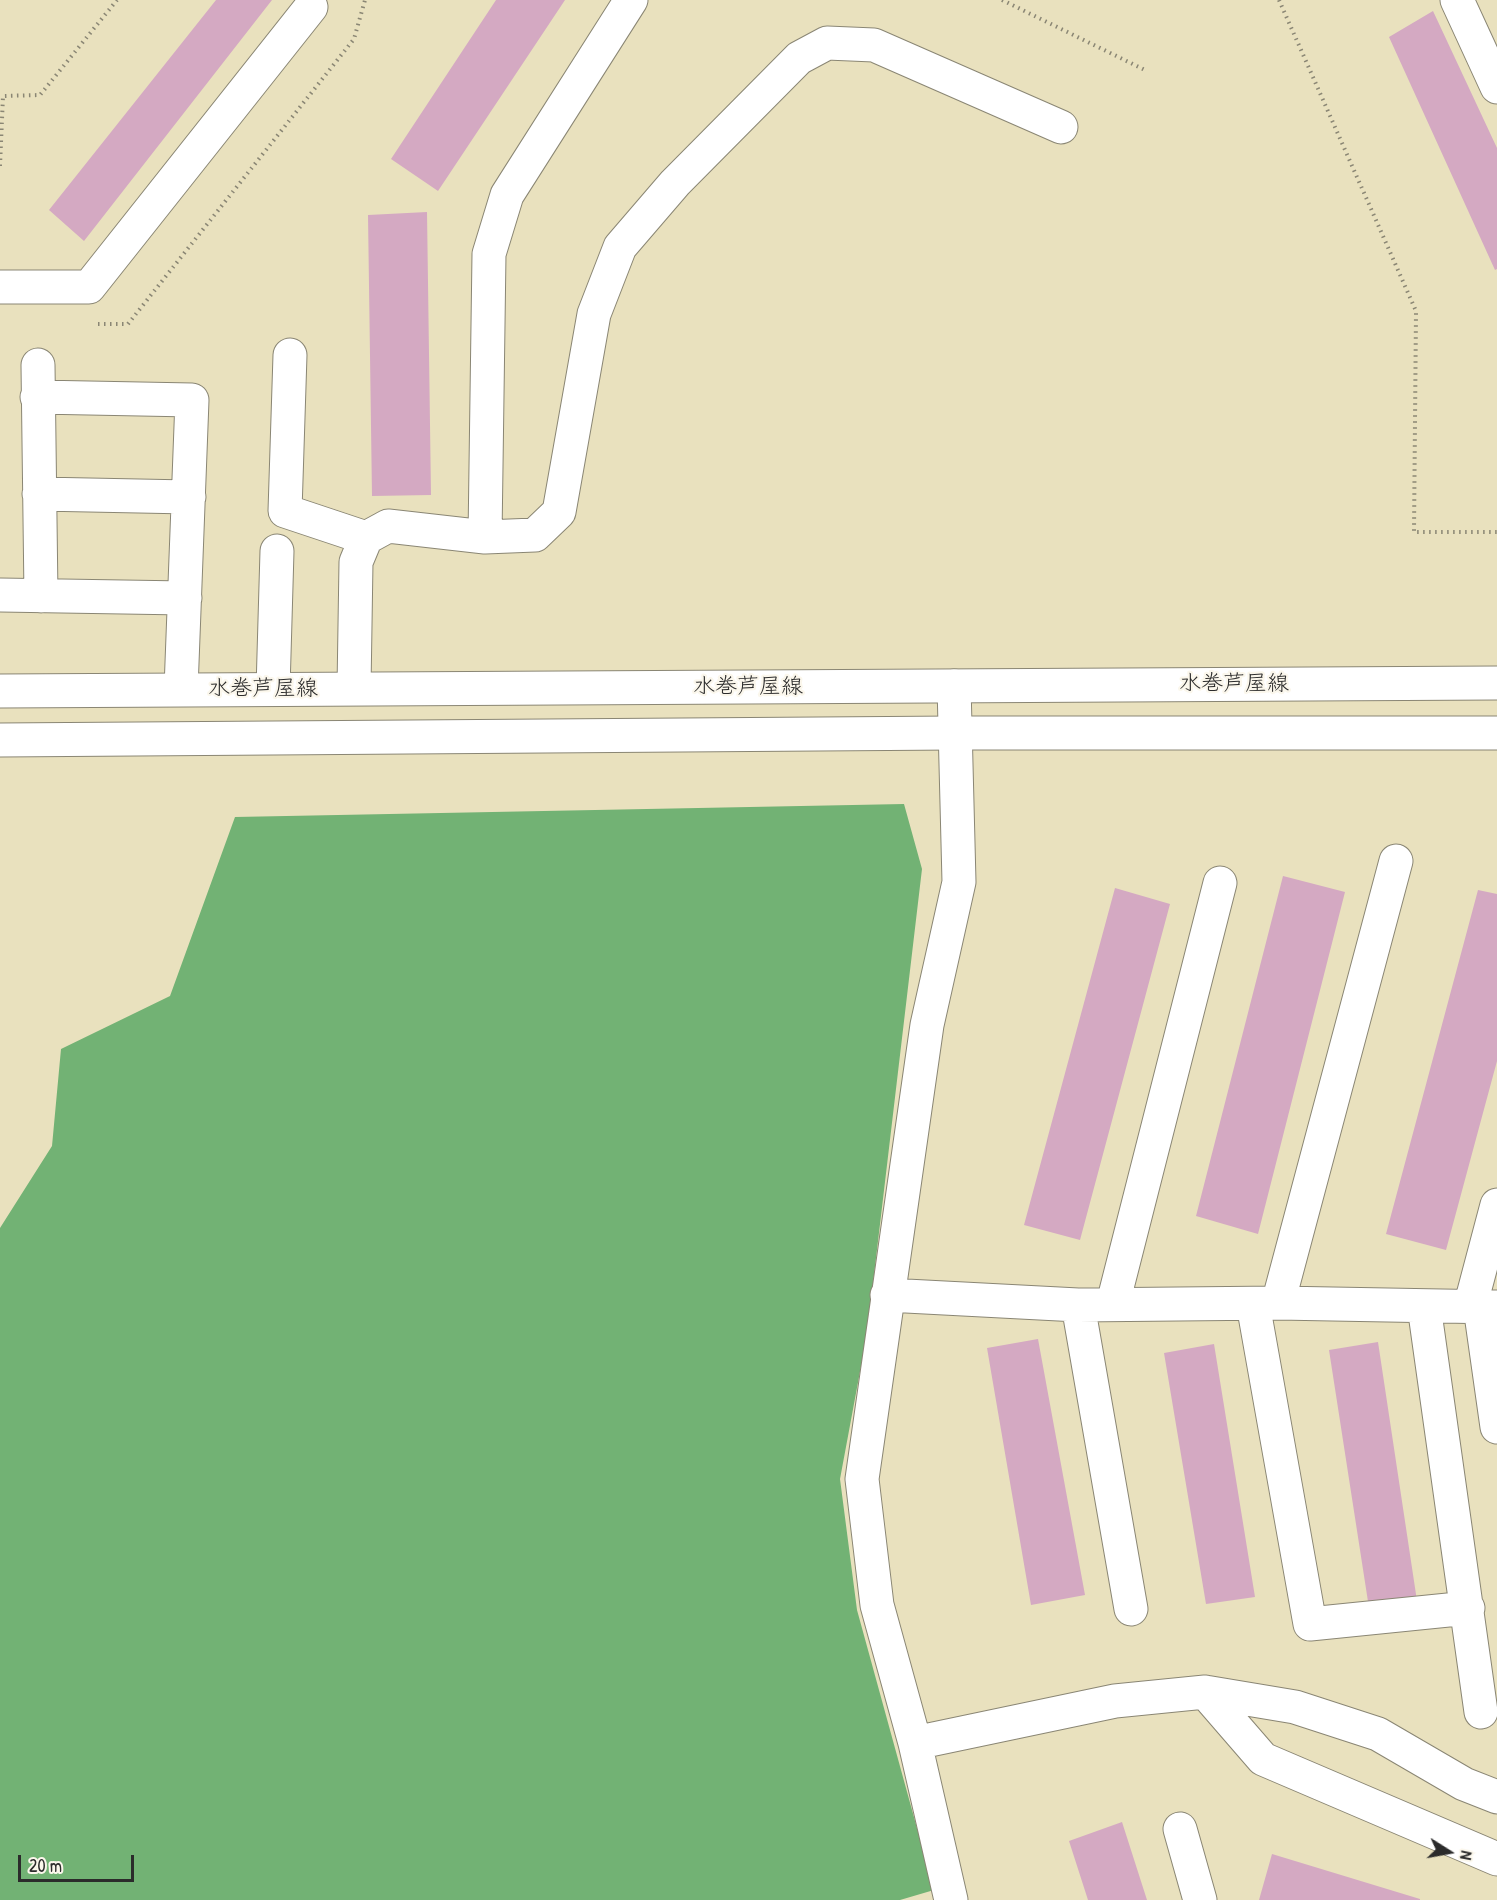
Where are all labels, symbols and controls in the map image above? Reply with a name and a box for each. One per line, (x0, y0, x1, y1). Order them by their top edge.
street label: 水巻芦屋線 (1179, 671, 1289, 697)
street label: 水巻芦屋線 (693, 674, 803, 700)
street label: 水巻芦屋線 (208, 676, 318, 702)
north arrow (1419, 1822, 1479, 1882)
scale bar (21, 1843, 136, 1881)
text: N (1455, 1849, 1478, 1862)
text: 20 m (29, 1853, 62, 1878)

